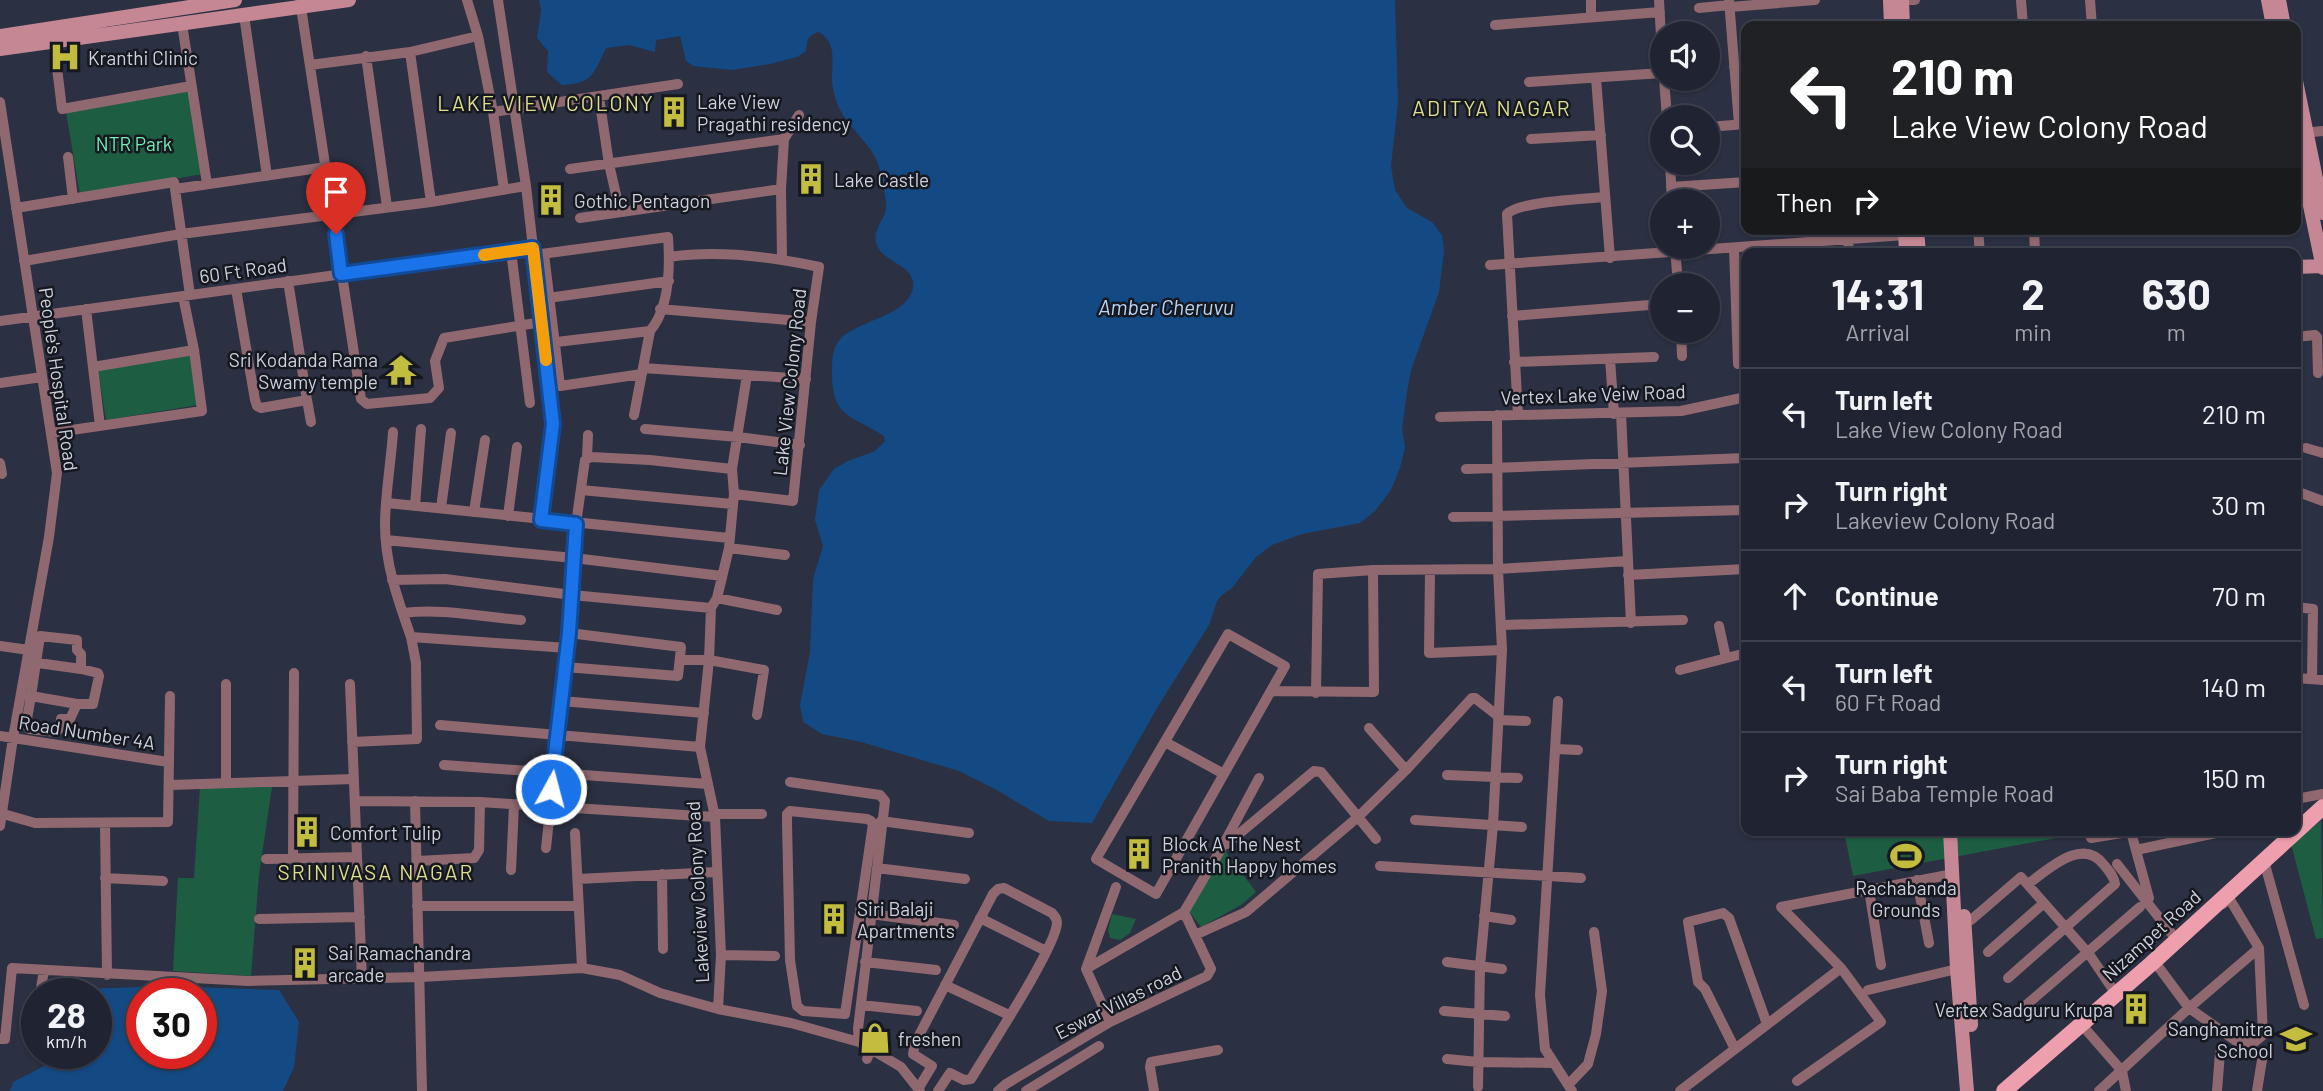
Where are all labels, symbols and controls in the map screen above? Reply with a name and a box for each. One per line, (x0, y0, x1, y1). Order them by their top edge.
map controls (1650, 21, 1720, 343)
button: sound (1650, 21, 1720, 91)
hospital icon: Kranthi Clinic (48, 40, 82, 74)
place label: Kranthi Clinic (88, 46, 198, 69)
text: 210 m (1891, 46, 2014, 105)
icon: left (1776, 49, 1867, 140)
district label: LAKE VIEW COLONY (437, 90, 655, 115)
place label: Lake View Pragathi residency (697, 90, 851, 135)
building icon: Lake View Pragathi residency (657, 95, 691, 129)
district label: ADITYA NAGAR (1412, 95, 1572, 120)
button: search (1650, 105, 1720, 175)
text: Lake View Colony Road (1891, 106, 2208, 144)
park label: NTR Park (96, 132, 172, 155)
pin (306, 162, 366, 234)
building icon: Lake Castle (794, 162, 828, 196)
place label: Lake Castle (834, 168, 929, 191)
icon: arrive (317, 173, 355, 211)
icon: right (1847, 182, 1885, 220)
building icon: Gothic Pentagon (534, 183, 568, 217)
text: Then (1776, 186, 1833, 217)
place label: Gothic Pentagon (574, 189, 710, 212)
button: + (1650, 189, 1720, 259)
street label: 60 Ft Road (198, 252, 288, 288)
text: 14:31 (1831, 268, 1924, 318)
text: 2 (2021, 268, 2045, 318)
text: 630 (2142, 268, 2211, 318)
button: − (1650, 273, 1720, 343)
street label: People's Hospital Road (35, 286, 83, 472)
street label: Lake View Colony Road (768, 287, 810, 477)
water label: Amber Cheruvu (1098, 294, 1234, 319)
text: Arrival (1845, 318, 1910, 346)
text: min (2014, 318, 2052, 346)
text: m (2167, 318, 2186, 346)
place label: Sri Kodanda Rama Swamy temple (229, 348, 378, 393)
temple icon: Sri Kodanda Rama Swamy temple (384, 353, 418, 387)
street label: Vertex Lake Veiw Road (1500, 379, 1686, 409)
text: Turn left (1835, 384, 1933, 415)
icon: left (1776, 395, 1814, 433)
text: 210 m (2202, 398, 2266, 429)
text: Lake View Colony Road (1835, 415, 2063, 443)
text: Turn right (1835, 475, 1948, 506)
icon: right (1776, 486, 1814, 524)
text: 30 m (2211, 489, 2266, 520)
text: Lakeview Colony Road (1835, 506, 2055, 534)
icon: ahead (1776, 577, 1814, 615)
text: Continue (1835, 580, 1939, 611)
text: 70 m (2212, 580, 2266, 611)
text: Turn left (1835, 657, 1933, 688)
icon: left (1776, 668, 1814, 706)
text: 140 m (2201, 671, 2266, 702)
text: 60 Ft Road (1835, 688, 1941, 716)
street label: Road Number 4A (17, 710, 157, 754)
text: Turn right (1835, 748, 1948, 779)
position arrow (514, 752, 588, 826)
icon: right (1776, 759, 1814, 797)
text: 150 m (2202, 762, 2266, 793)
text: Sai Baba Temple Road (1835, 779, 2054, 807)
street label: Lakeview Colony Road (681, 801, 713, 983)
building icon: Comfort Tulip (290, 815, 324, 849)
place label: Comfort Tulip (330, 821, 442, 844)
place label: Block A The Nest Pranith Happy homes (1162, 832, 1337, 877)
building icon: Block A The Nest Pranith Happy homes (1122, 837, 1156, 871)
sports icon: Rachabanda Grounds (1889, 839, 1923, 873)
district label: SRINIVASA NAGAR (278, 859, 474, 884)
place label: Rachabanda Grounds (1855, 876, 1957, 921)
street label: Nizampet Road (2097, 885, 2205, 985)
place label: Siri Balaji Apartments (857, 897, 955, 942)
building icon: Siri Balaji Apartments (817, 902, 851, 936)
place label: Sai Ramachandra arcade (328, 941, 471, 986)
building icon: Sai Ramachandra arcade (288, 946, 322, 980)
street label: Eswar Villas road (1051, 960, 1185, 1044)
speed limit sign: 30 (126, 978, 217, 1069)
building icon: Vertex Sadguru Krupa (2119, 992, 2153, 1026)
text: 28 (47, 993, 86, 1035)
place label: Vertex Sadguru Krupa (1935, 998, 2113, 1021)
place label: Sanghamitra School (2168, 1017, 2273, 1062)
shop icon: freshen (858, 1021, 892, 1055)
school or university icon: Sanghamitra School (2279, 1022, 2313, 1056)
place label: freshen (898, 1027, 961, 1050)
text: km/h (46, 1030, 87, 1052)

